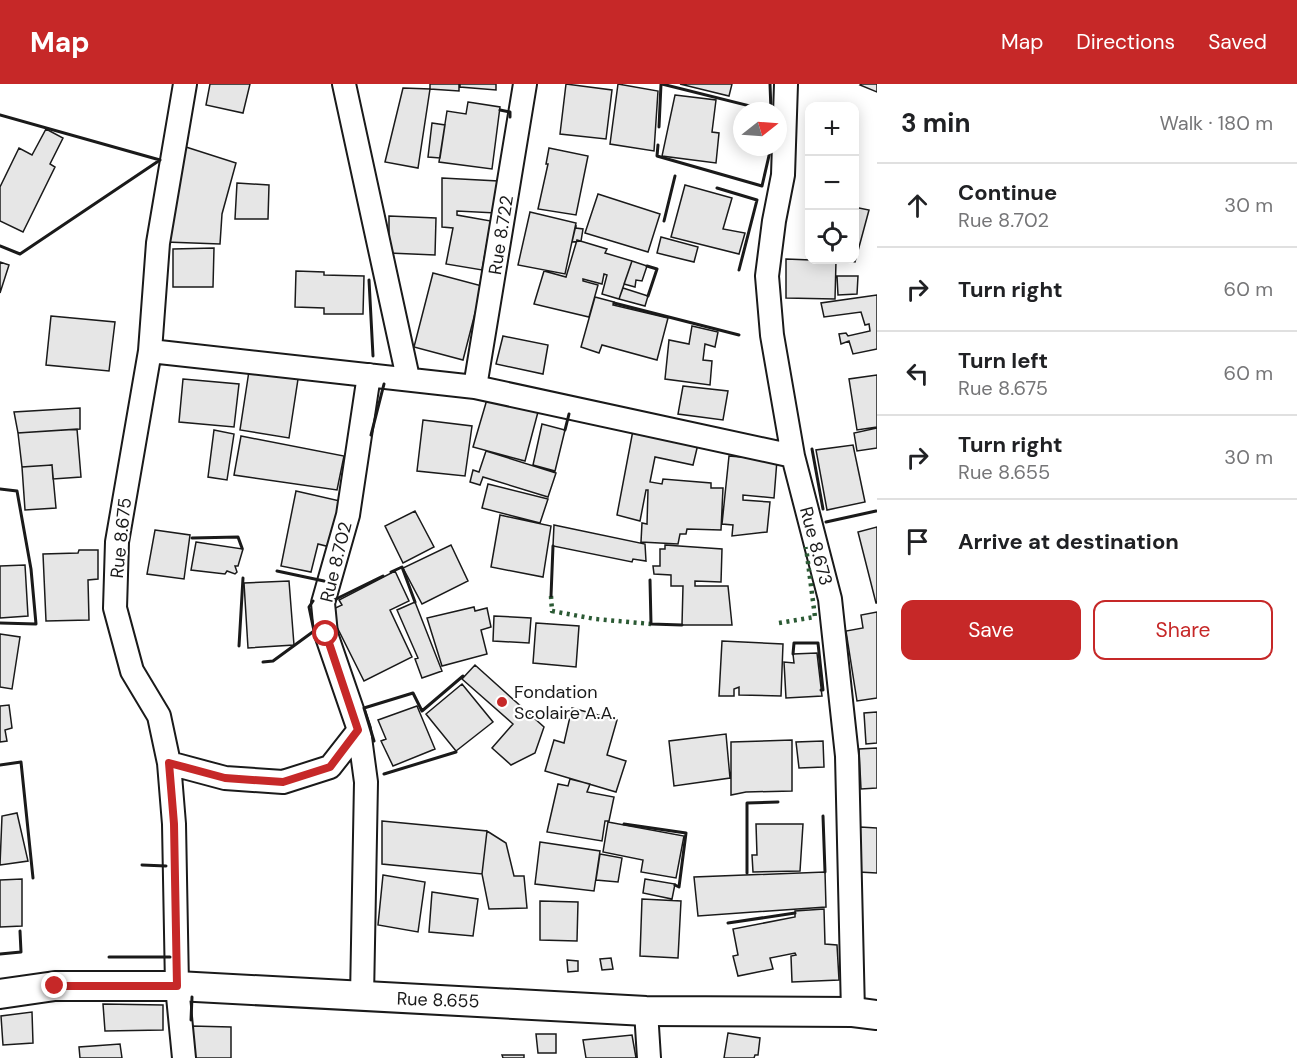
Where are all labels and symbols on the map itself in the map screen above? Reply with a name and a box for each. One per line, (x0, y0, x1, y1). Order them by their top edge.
north arrow (733, 102, 787, 156)
street label: Rue 8.722 (483, 194, 519, 276)
street label: Rue 8.675 (105, 497, 137, 579)
street label: Rue 8.673 (794, 504, 838, 588)
street label: Rue 8.702 (314, 519, 358, 605)
route start (312, 620, 338, 646)
place label: Fondation Scolaire A.A. (514, 680, 616, 725)
marker: Fondation Scolaire A.A. (495, 695, 509, 709)
route end (41, 972, 67, 998)
street label: Rue 8.655 (396, 987, 480, 1013)

